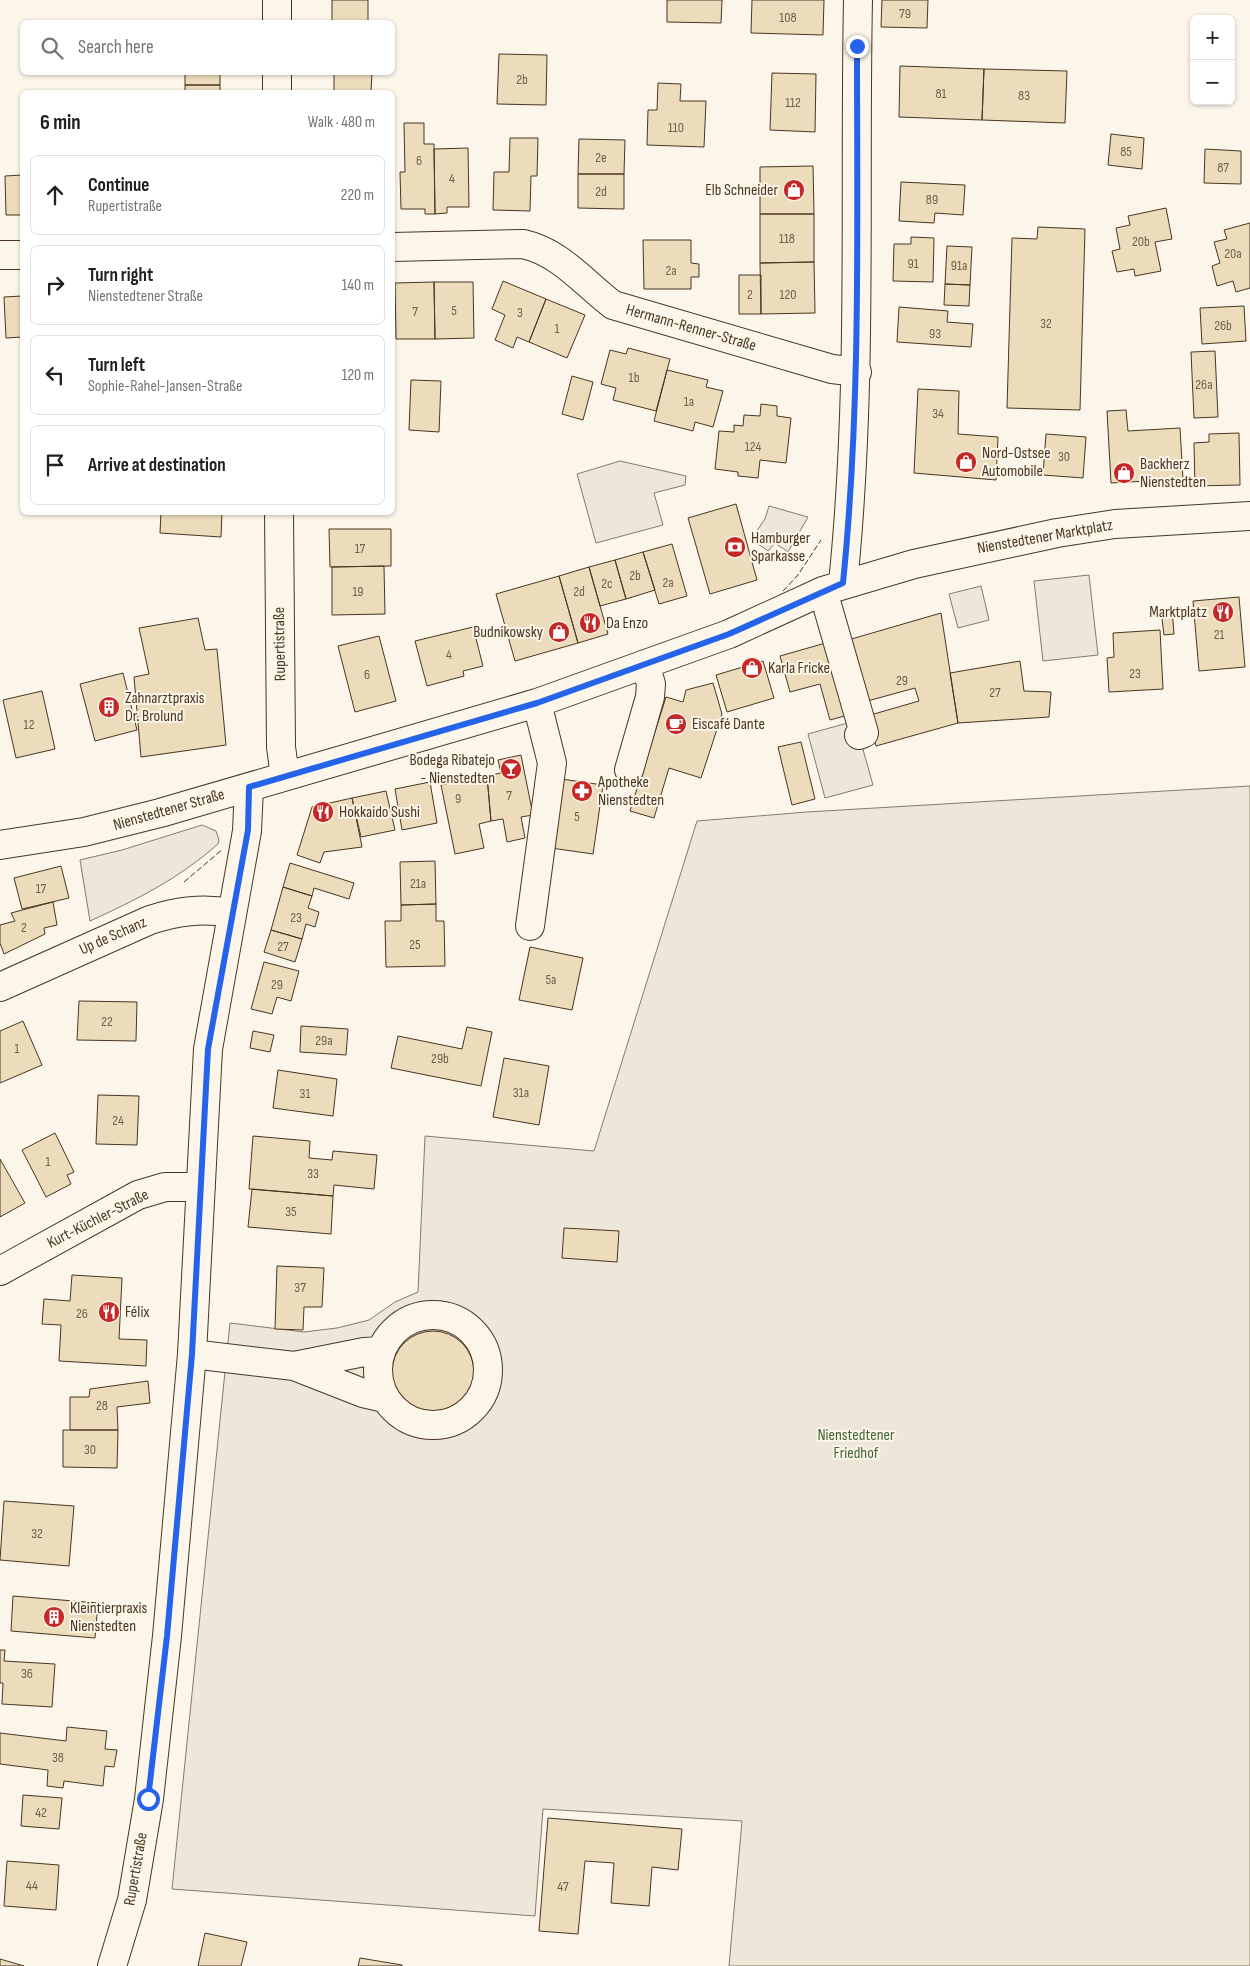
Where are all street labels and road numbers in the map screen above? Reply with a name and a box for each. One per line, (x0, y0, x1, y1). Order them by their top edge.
street label: Hermann-Renner-Straße (624, 300, 758, 356)
street label: Nienstedtener Marktplatz (976, 516, 1115, 558)
street label: Rupertistraße (270, 607, 290, 681)
street label: Nienstedtener Straße (111, 785, 227, 835)
street label: Up de Schanz (76, 913, 150, 959)
street label: Kurt-Küchler-Straße (44, 1185, 152, 1253)
street label: Rupertistraße (120, 1831, 152, 1907)

